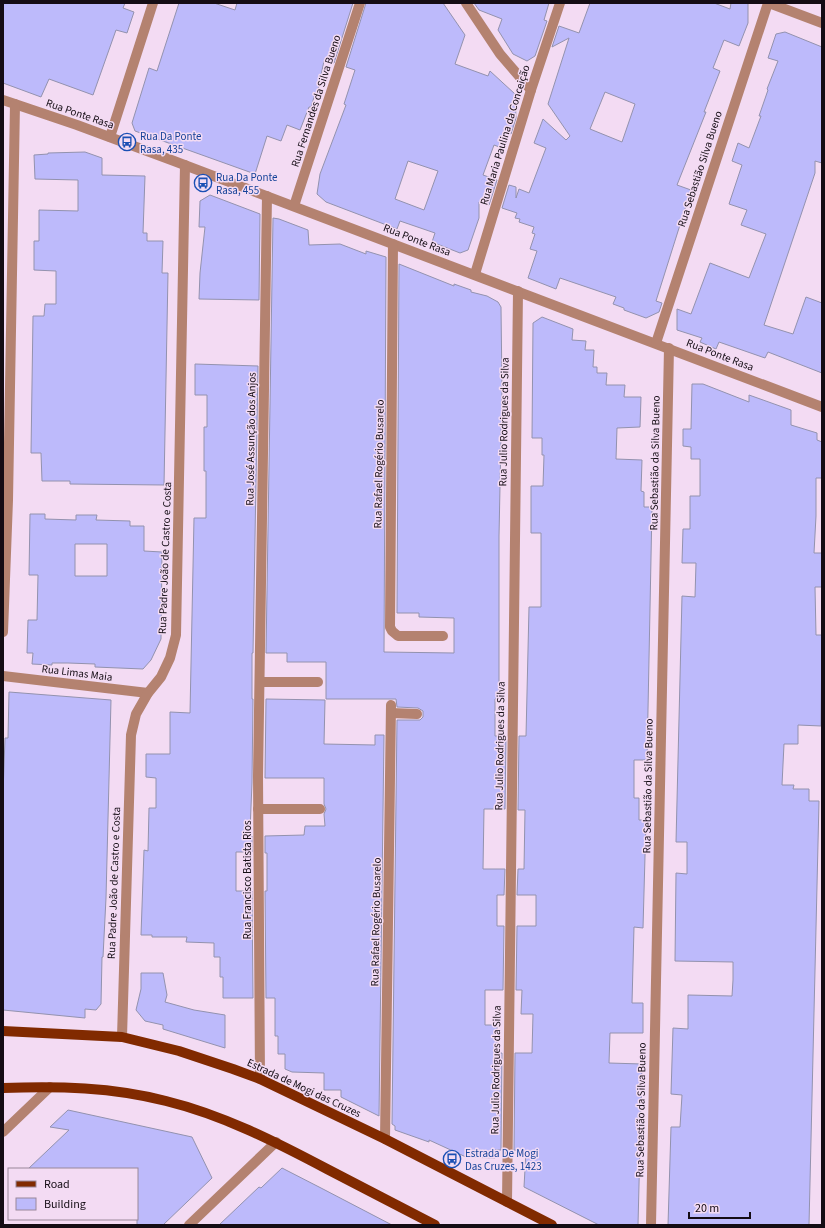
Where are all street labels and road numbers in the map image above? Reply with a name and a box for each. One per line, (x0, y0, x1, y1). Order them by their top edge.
street label: Rua Fernandes da Silva Bueno (288, 33, 345, 169)
street label: Rua Maria Paulina da Conceição (477, 63, 533, 207)
street label: Rua Ponte Rasa (44, 95, 116, 133)
street label: Rua Sebastião Silva Bueno (674, 109, 726, 229)
street label: Rua Ponte Rasa (381, 220, 453, 260)
street label: Rua Ponte Rasa (684, 335, 756, 375)
street label: Rua Julio Rodrigues da Silva (495, 357, 513, 487)
street label: Rua José Assunção dos Anjos (242, 372, 260, 506)
street label: Rua Sebastião da Silva Bueno (646, 395, 664, 531)
street label: Rua Rafael Rogério Busarelo (370, 399, 388, 529)
street label: Rua Padre João de Castro e Costa (155, 482, 175, 634)
street label: Rua Limas Maia (41, 661, 113, 685)
street label: Rua Julio Rodrigues da Silva (491, 681, 509, 811)
street label: Rua Sebastião da Silva Bueno (639, 718, 657, 854)
street label: Rua Padre João de Castro e Costa (104, 807, 124, 959)
street label: Rua Francisco Batista Rios (240, 820, 255, 940)
street label: Rua Rafael Rogério Busarelo (367, 857, 385, 987)
street label: Rua Julio Rodrigues da Silva (487, 1005, 505, 1135)
street label: Rua Sebastião da Silva Bueno (632, 1042, 650, 1178)
street label: Estrada de Mogi das Cruzes (245, 1055, 364, 1121)

